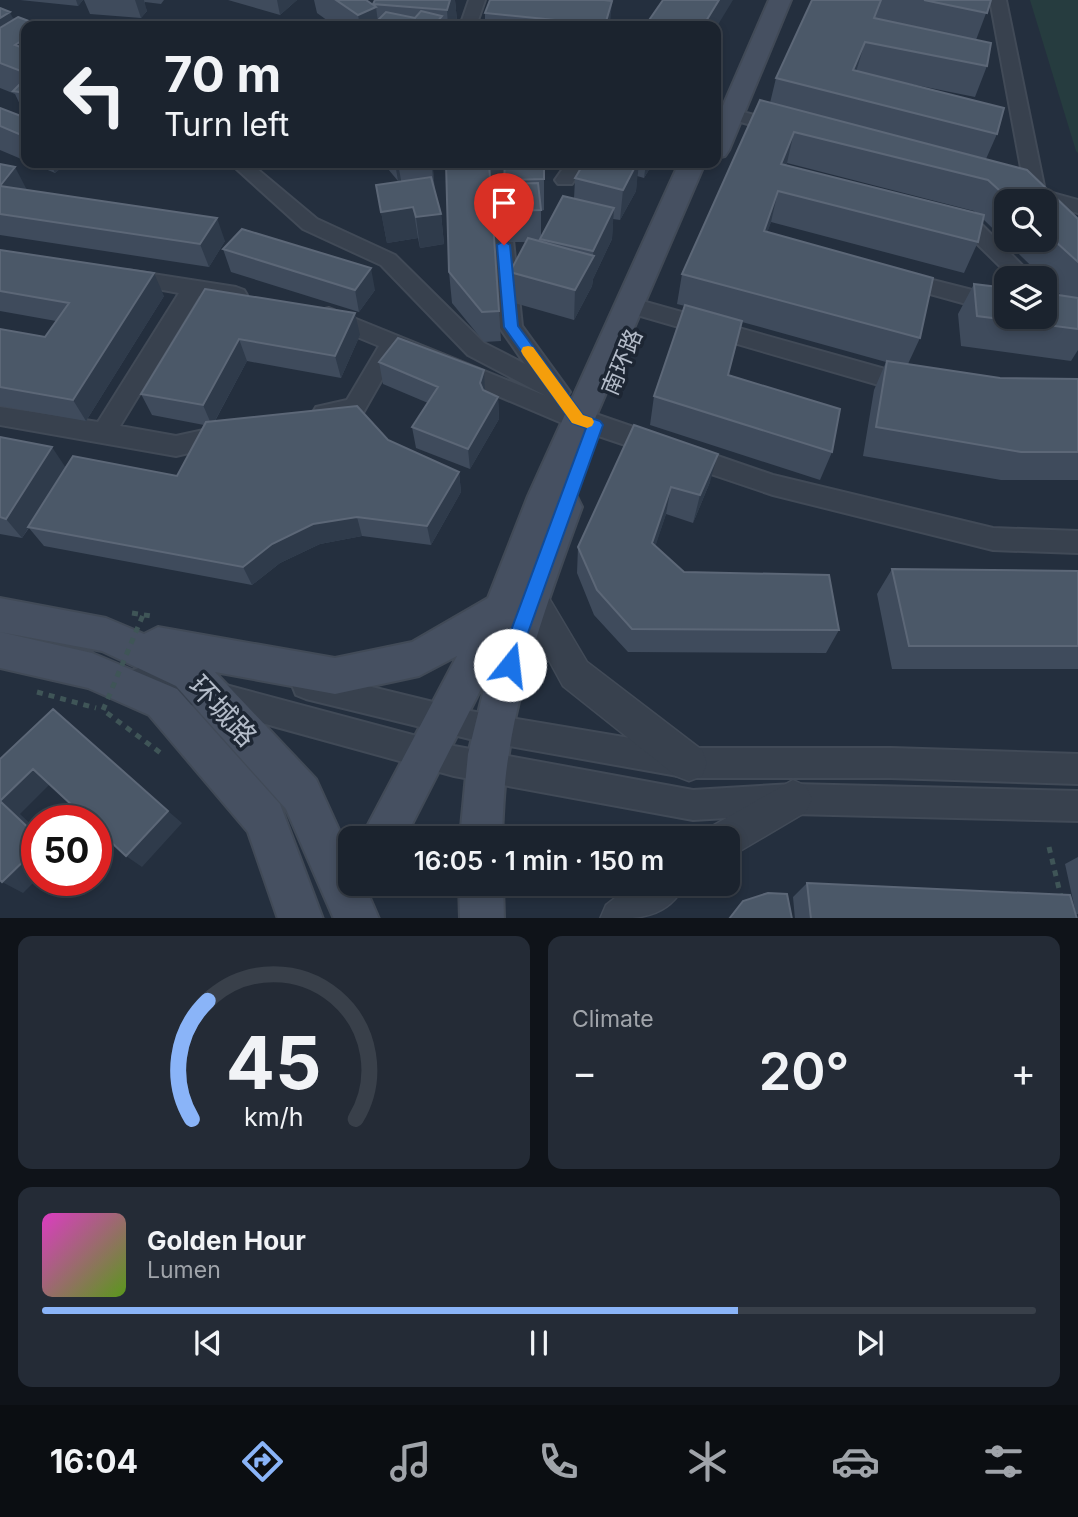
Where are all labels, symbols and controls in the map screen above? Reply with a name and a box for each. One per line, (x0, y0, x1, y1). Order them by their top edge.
text: 70 m (164, 45, 281, 104)
icon: left (49, 49, 140, 140)
text: Turn left (164, 105, 289, 144)
pin (474, 173, 534, 245)
icon: arrive (485, 184, 523, 222)
map controls (994, 189, 1057, 329)
button: search (994, 189, 1057, 252)
button: layers (994, 266, 1057, 329)
street label: 南环路 (596, 325, 648, 399)
position arrow (473, 628, 547, 702)
street label: 环城路 (182, 669, 264, 753)
speed limit sign: 50 (21, 805, 112, 896)
text: 16:05 · 1 min · 150 m (414, 845, 664, 876)
text: Climate (572, 1005, 654, 1033)
text: 45 (226, 1018, 322, 1107)
text: 20° (759, 1040, 849, 1103)
text: − (572, 1049, 597, 1095)
text: + (1011, 1049, 1036, 1095)
text: km/h (244, 1101, 304, 1131)
text: Golden Hour (147, 1225, 306, 1256)
text: Lumen (147, 1256, 221, 1284)
icon: previous (189, 1324, 227, 1362)
icon: pause (520, 1324, 558, 1362)
icon: next (851, 1324, 889, 1362)
icon: directions (238, 1437, 287, 1486)
icon: music (386, 1437, 435, 1486)
icon: phone (534, 1437, 583, 1486)
icon: climate (683, 1437, 732, 1486)
icon: car (831, 1437, 880, 1486)
icon: filters (979, 1437, 1028, 1486)
text: 16:04 (50, 1442, 138, 1481)

